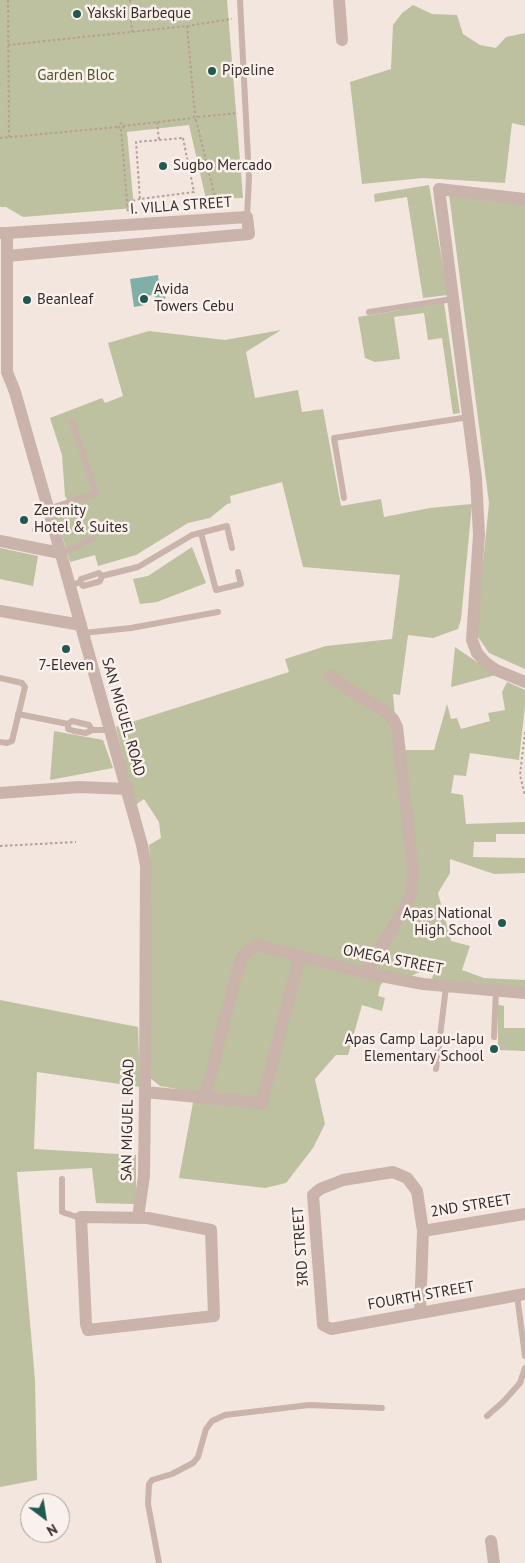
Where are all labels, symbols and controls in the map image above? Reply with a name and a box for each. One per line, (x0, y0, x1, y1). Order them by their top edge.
place label: Yakski Barbeque (87, 5, 191, 23)
marker: Yakski Barbeque (71, 8, 83, 20)
place label: Pipeline (222, 62, 274, 80)
marker: Pipeline (206, 65, 218, 77)
park label: Garden Bloc (37, 67, 115, 85)
place label: Sugbo Mercado (173, 157, 272, 175)
marker: Sugbo Mercado (157, 160, 169, 172)
street label: I. VILLA STREET (129, 193, 233, 219)
place label: Avida Towers Cebu (154, 281, 234, 316)
place label: Beanleaf (37, 291, 93, 309)
marker: Avida Towers Cebu (138, 293, 150, 305)
marker: Beanleaf (21, 294, 33, 306)
place label: Zerenity Hotel & Suites (34, 502, 128, 537)
marker: Zerenity Hotel & Suites (18, 514, 30, 526)
marker: 7-Eleven (60, 643, 72, 655)
street label: SAN MIGUEL ROAD (97, 656, 149, 778)
place label: 7-Eleven (38, 657, 94, 675)
place label: Apas National High School (403, 905, 492, 940)
marker: Apas National High School (496, 917, 508, 929)
street label: OMEGA STREET (341, 941, 445, 979)
place label: Apas Camp Lapu-lapu Elementary School (345, 1031, 484, 1066)
marker: Apas Camp Lapu-lapu Elementary School (488, 1043, 500, 1055)
street label: SAN MIGUEL ROAD (118, 1059, 138, 1181)
street label: 2ND STREET (429, 1191, 513, 1221)
street label: 3RD STREET (289, 1206, 313, 1288)
street label: FOURTH STREET (366, 1278, 476, 1314)
north arrow (20, 1493, 70, 1543)
text: N (44, 1520, 61, 1540)

